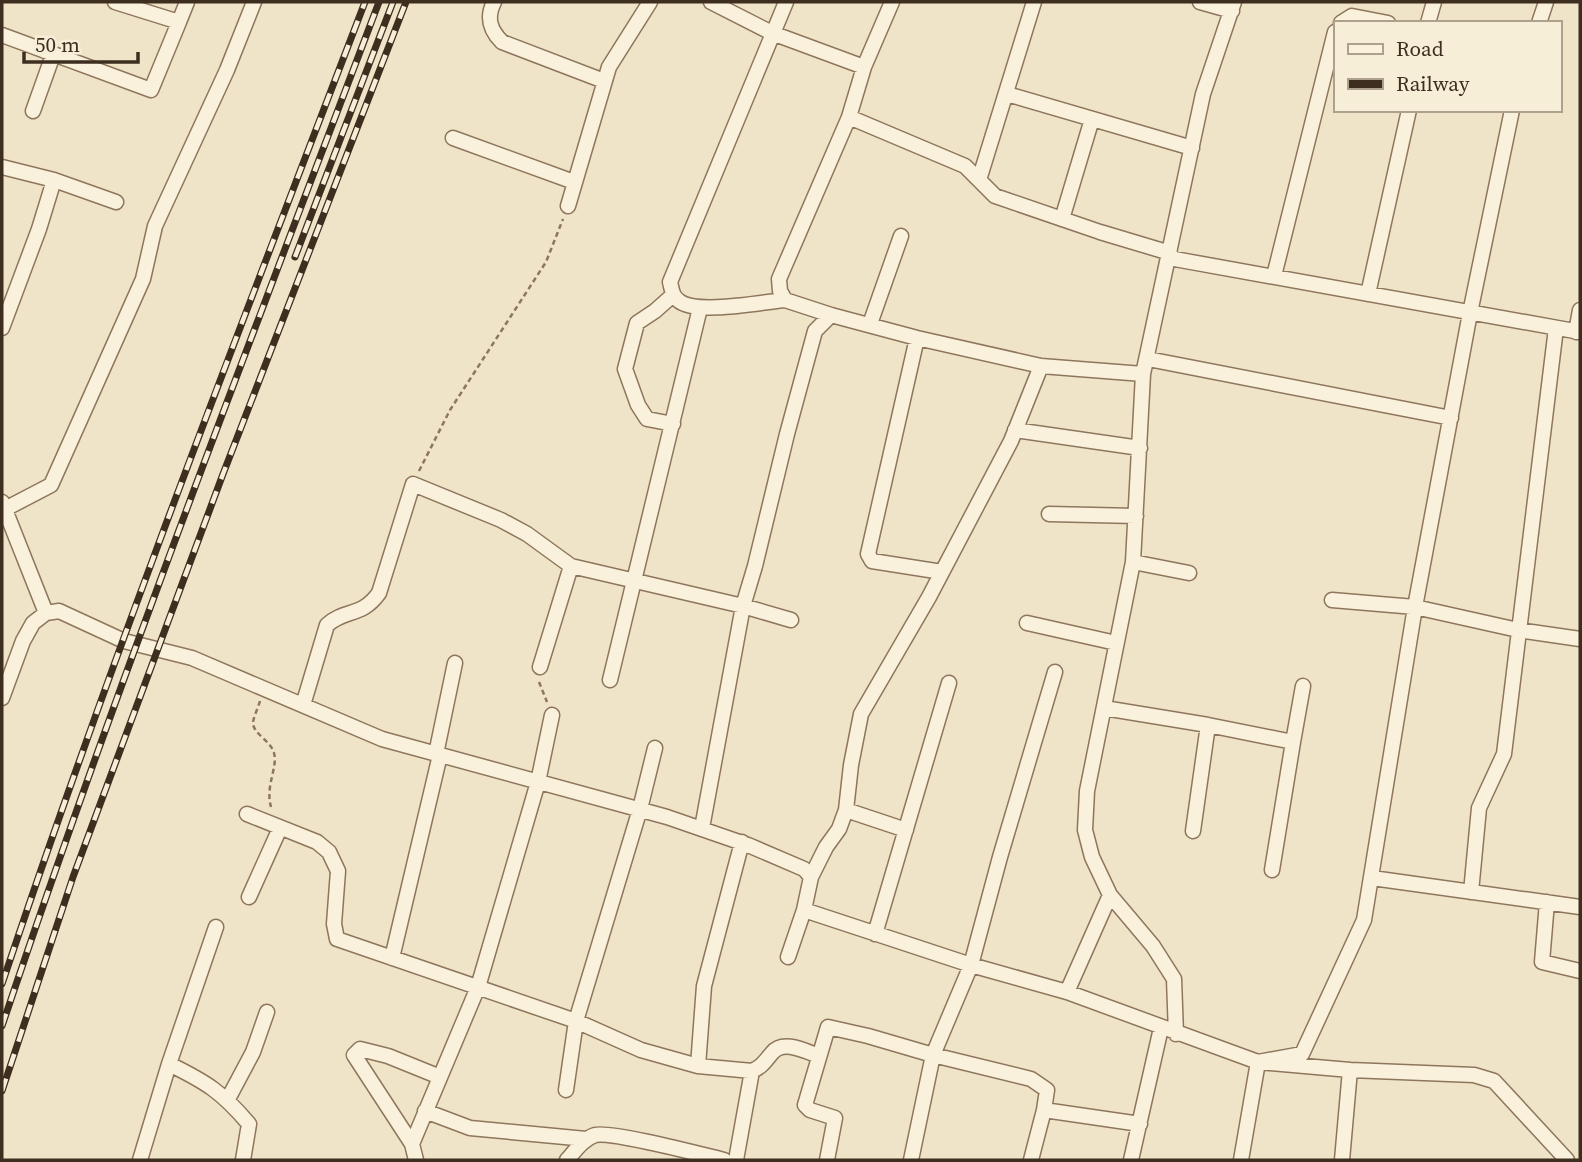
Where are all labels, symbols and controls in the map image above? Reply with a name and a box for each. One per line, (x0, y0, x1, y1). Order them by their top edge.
scale bar (24, 21, 138, 65)
legend (1334, 21, 1561, 112)
text: 50 m (35, 30, 80, 59)
text: Road (1396, 34, 1444, 63)
text: Railway (1396, 69, 1470, 98)

